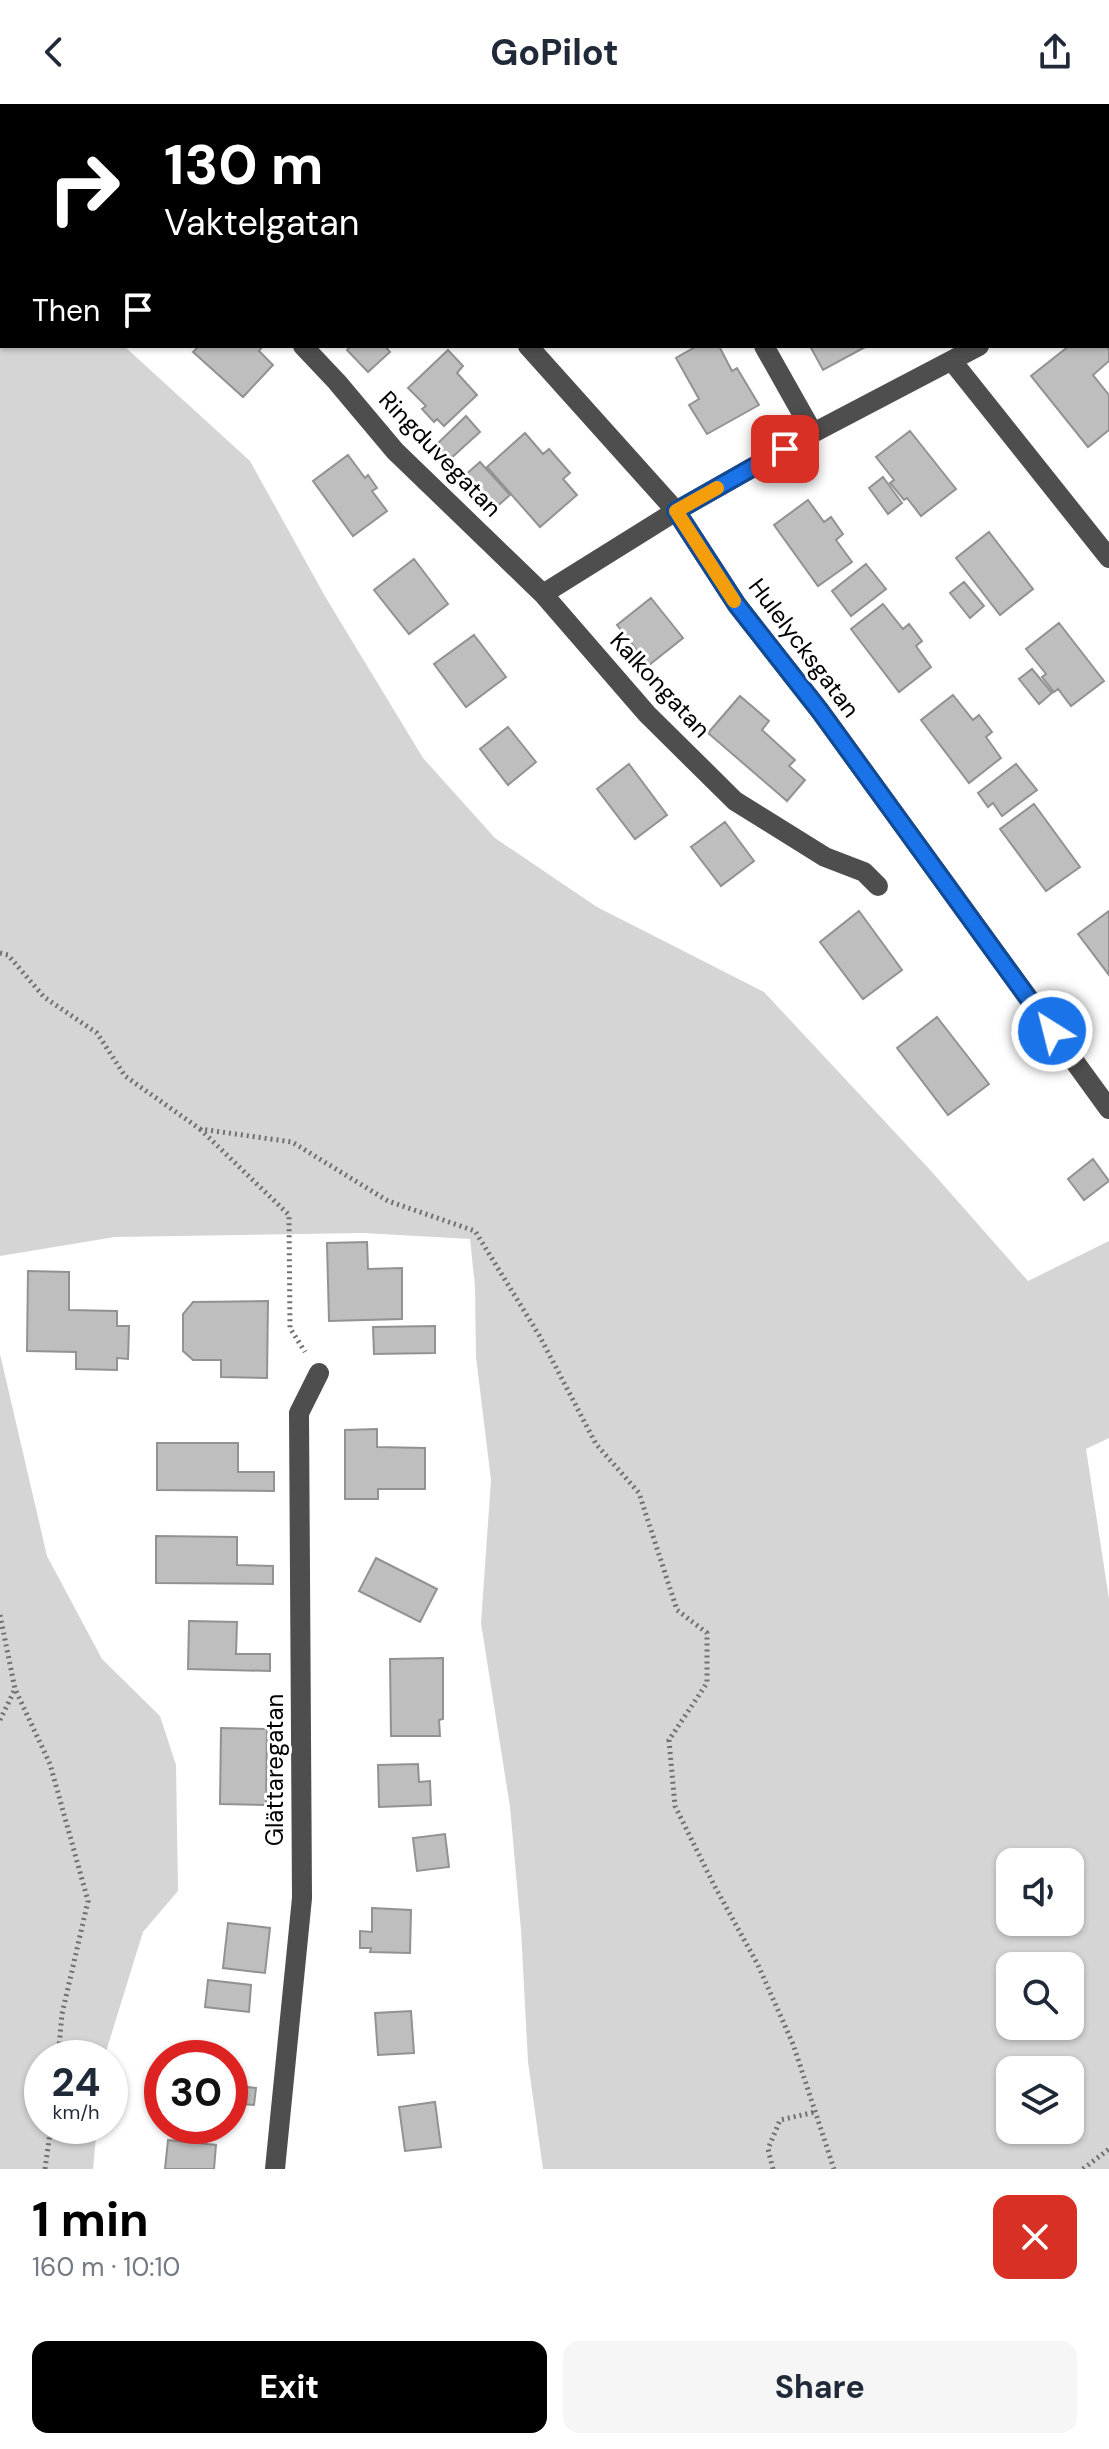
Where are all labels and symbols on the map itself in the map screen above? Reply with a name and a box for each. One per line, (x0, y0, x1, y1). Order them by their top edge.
street label: Ringduvegatan (372, 384, 508, 523)
pin (751, 415, 819, 483)
street label: Hulelycksgatan (742, 572, 867, 723)
street label: Kalkongatan (604, 625, 717, 744)
position arrow (1010, 989, 1094, 1073)
street label: Glättaregatan (259, 1694, 290, 1846)
speed limit sign: 30 (144, 2040, 248, 2144)

